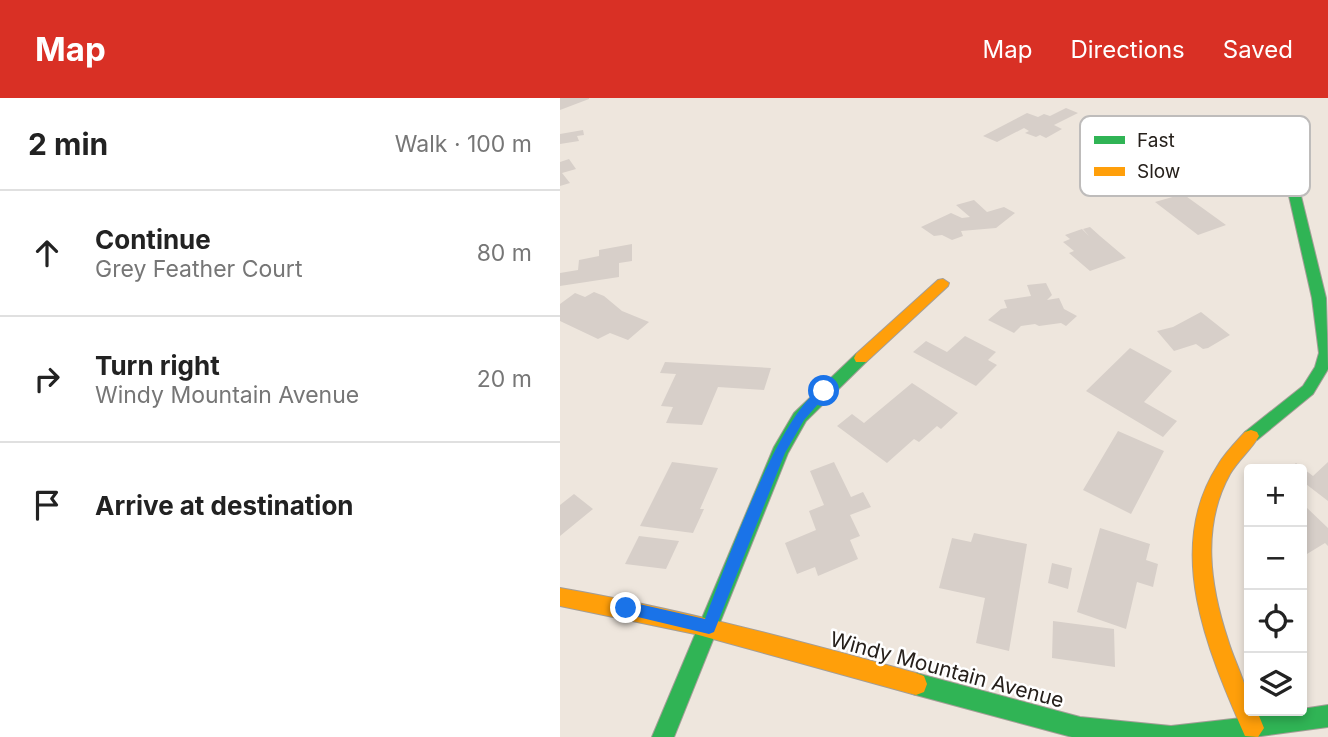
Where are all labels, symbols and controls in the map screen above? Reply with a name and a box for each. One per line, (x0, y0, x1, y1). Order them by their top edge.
text: Map (35, 29, 106, 69)
text: Map (983, 35, 1032, 64)
text: Directions (1070, 35, 1185, 64)
text: Saved (1223, 35, 1293, 64)
legend (1080, 116, 1310, 196)
text: 2 min (28, 126, 108, 162)
text: Fast (1137, 129, 1175, 152)
text: Walk · 100 m (395, 130, 532, 158)
text: Slow (1137, 160, 1180, 183)
text: Continue (95, 224, 211, 255)
icon: ahead (28, 234, 66, 272)
text: 80 m (477, 239, 532, 267)
text: Grey Feather Court (95, 255, 302, 283)
text: Turn right (95, 350, 220, 381)
icon: right (28, 360, 66, 398)
text: 20 m (477, 365, 532, 393)
route start (808, 375, 839, 406)
text: Windy Mountain Avenue (95, 381, 359, 409)
map controls (1244, 464, 1307, 716)
button: + (1244, 464, 1307, 527)
icon: arrive (28, 486, 66, 524)
text: Arrive at destination (95, 490, 354, 521)
button: − (1244, 527, 1307, 590)
button: locate (1244, 590, 1307, 653)
route end (610, 592, 641, 623)
street label: Windy Mountain Avenue (827, 626, 1067, 713)
button: layers (1244, 653, 1307, 716)

